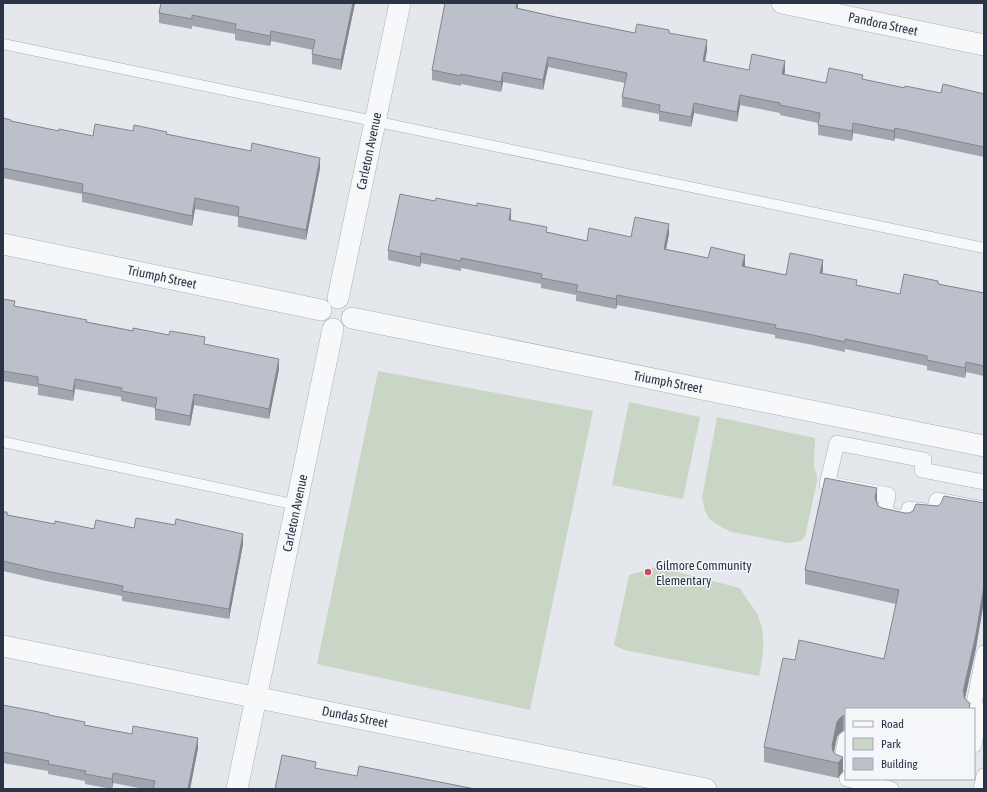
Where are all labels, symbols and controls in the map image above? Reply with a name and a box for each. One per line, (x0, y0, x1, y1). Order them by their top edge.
street label: Pandora Street (847, 9, 919, 39)
street label: Carleton Avenue (353, 111, 385, 191)
street label: Triumph Street (126, 262, 198, 292)
street label: Triumph Street (632, 368, 704, 396)
street label: Carleton Avenue (279, 473, 311, 553)
place label: Gilmore Community Elementary (656, 558, 752, 588)
marker: Gilmore Community Elementary (643, 567, 653, 577)
street label: Dundas Street (321, 703, 390, 731)
legend (845, 708, 975, 780)
text: Road (881, 717, 904, 731)
text: Park (881, 737, 902, 751)
text: Building (881, 757, 919, 771)

